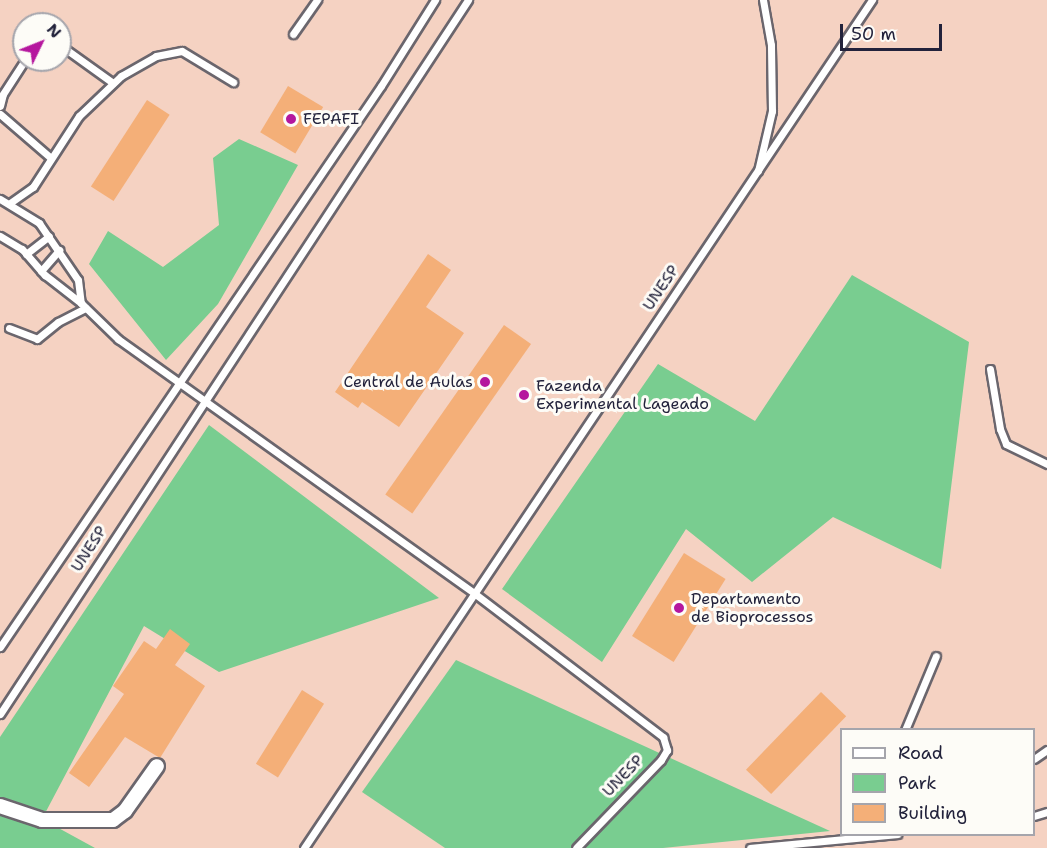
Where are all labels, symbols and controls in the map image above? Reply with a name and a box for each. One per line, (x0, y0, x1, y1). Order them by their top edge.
north arrow (12, 12, 72, 72)
scale bar (843, 12, 945, 50)
text: N (42, 19, 66, 43)
text: 50 m (851, 22, 896, 46)
place label: FEPAFI (303, 109, 359, 129)
marker: FEPAFI (284, 112, 298, 126)
street label: UNESP (639, 262, 683, 314)
place label: Central de Aulas (343, 372, 473, 392)
marker: Central de Aulas (478, 375, 492, 389)
place label: Fazenda Experimental Lageado (536, 376, 709, 414)
marker: Fazenda Experimental Lageado (517, 388, 531, 402)
street label: UNESP (67, 523, 111, 575)
place label: Departamento de Bioprocessos (691, 589, 813, 627)
marker: Departamento de Bioprocessos (672, 601, 686, 615)
legend (840, 728, 1035, 836)
text: Road (898, 741, 943, 765)
street label: UNESP (599, 751, 647, 801)
text: Park (898, 771, 937, 795)
text: Building (898, 801, 967, 825)

